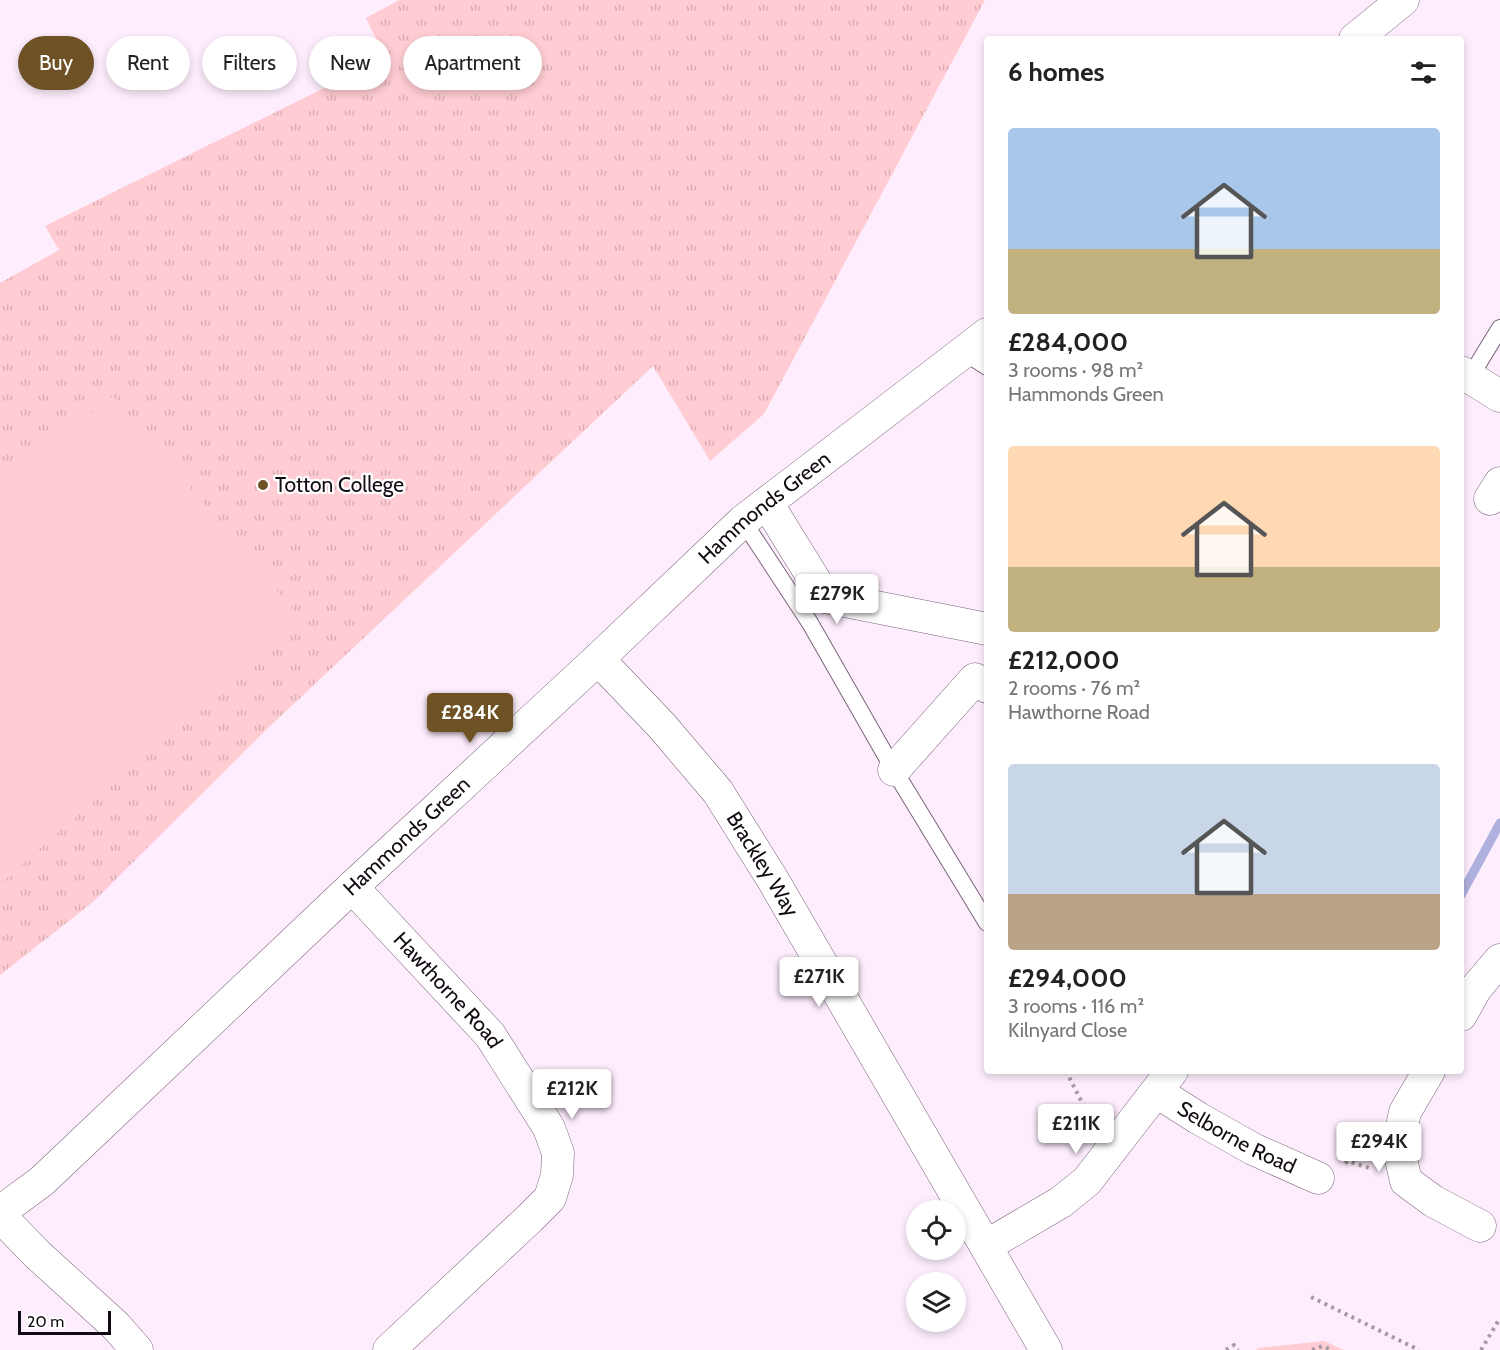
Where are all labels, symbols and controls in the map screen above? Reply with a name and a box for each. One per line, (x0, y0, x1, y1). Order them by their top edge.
chip: Buy (18, 36, 94, 90)
chip: Rent (106, 36, 190, 90)
chip: Filters (202, 36, 297, 90)
chip: New (309, 36, 391, 90)
chip: Apartment (403, 36, 542, 90)
text: 6 homes (1008, 56, 1105, 88)
icon: filters (1407, 56, 1440, 89)
icon: home (1170, 167, 1278, 275)
text: £284,000 (1008, 326, 1128, 358)
text: 3 rooms · 98 m² (1008, 358, 1143, 382)
text: Hammonds Green (1008, 382, 1164, 406)
street label: Hammonds Green (693, 446, 835, 569)
place label: Totton College (275, 472, 404, 497)
marker: Totton College (256, 478, 270, 492)
icon: home (1170, 485, 1278, 593)
pin: £279K (795, 574, 879, 625)
text: £279K (810, 581, 864, 605)
text: £212,000 (1008, 644, 1120, 676)
text: 2 rooms · 76 m² (1008, 676, 1140, 700)
pin: £284K (428, 693, 512, 744)
text: £284K (441, 700, 499, 724)
text: Hawthorne Road (1008, 700, 1150, 724)
street label: Hammonds Green (338, 771, 475, 901)
icon: home (1170, 803, 1278, 911)
street label: Brackley Way (721, 807, 805, 921)
street label: Hawthorne Road (389, 927, 508, 1053)
pin: £271K (777, 957, 861, 1008)
text: £294,000 (1008, 962, 1127, 994)
text: £271K (793, 964, 845, 988)
text: 3 rooms · 116 m² (1008, 994, 1144, 1018)
text: Kilnyard Close (1008, 1018, 1127, 1042)
pin: £212K (530, 1069, 614, 1120)
text: £212K (546, 1076, 598, 1100)
street label: Selborne Road (1173, 1095, 1300, 1179)
pin: £211K (1034, 1104, 1118, 1155)
text: £211K (1052, 1111, 1100, 1135)
pin: £294K (1337, 1122, 1421, 1173)
text: £294K (1350, 1129, 1408, 1153)
map controls (906, 1200, 966, 1332)
button: locate (906, 1200, 966, 1260)
button: layers (906, 1272, 966, 1332)
scale bar (18, 1308, 111, 1336)
text: 20 m (27, 1312, 64, 1331)

